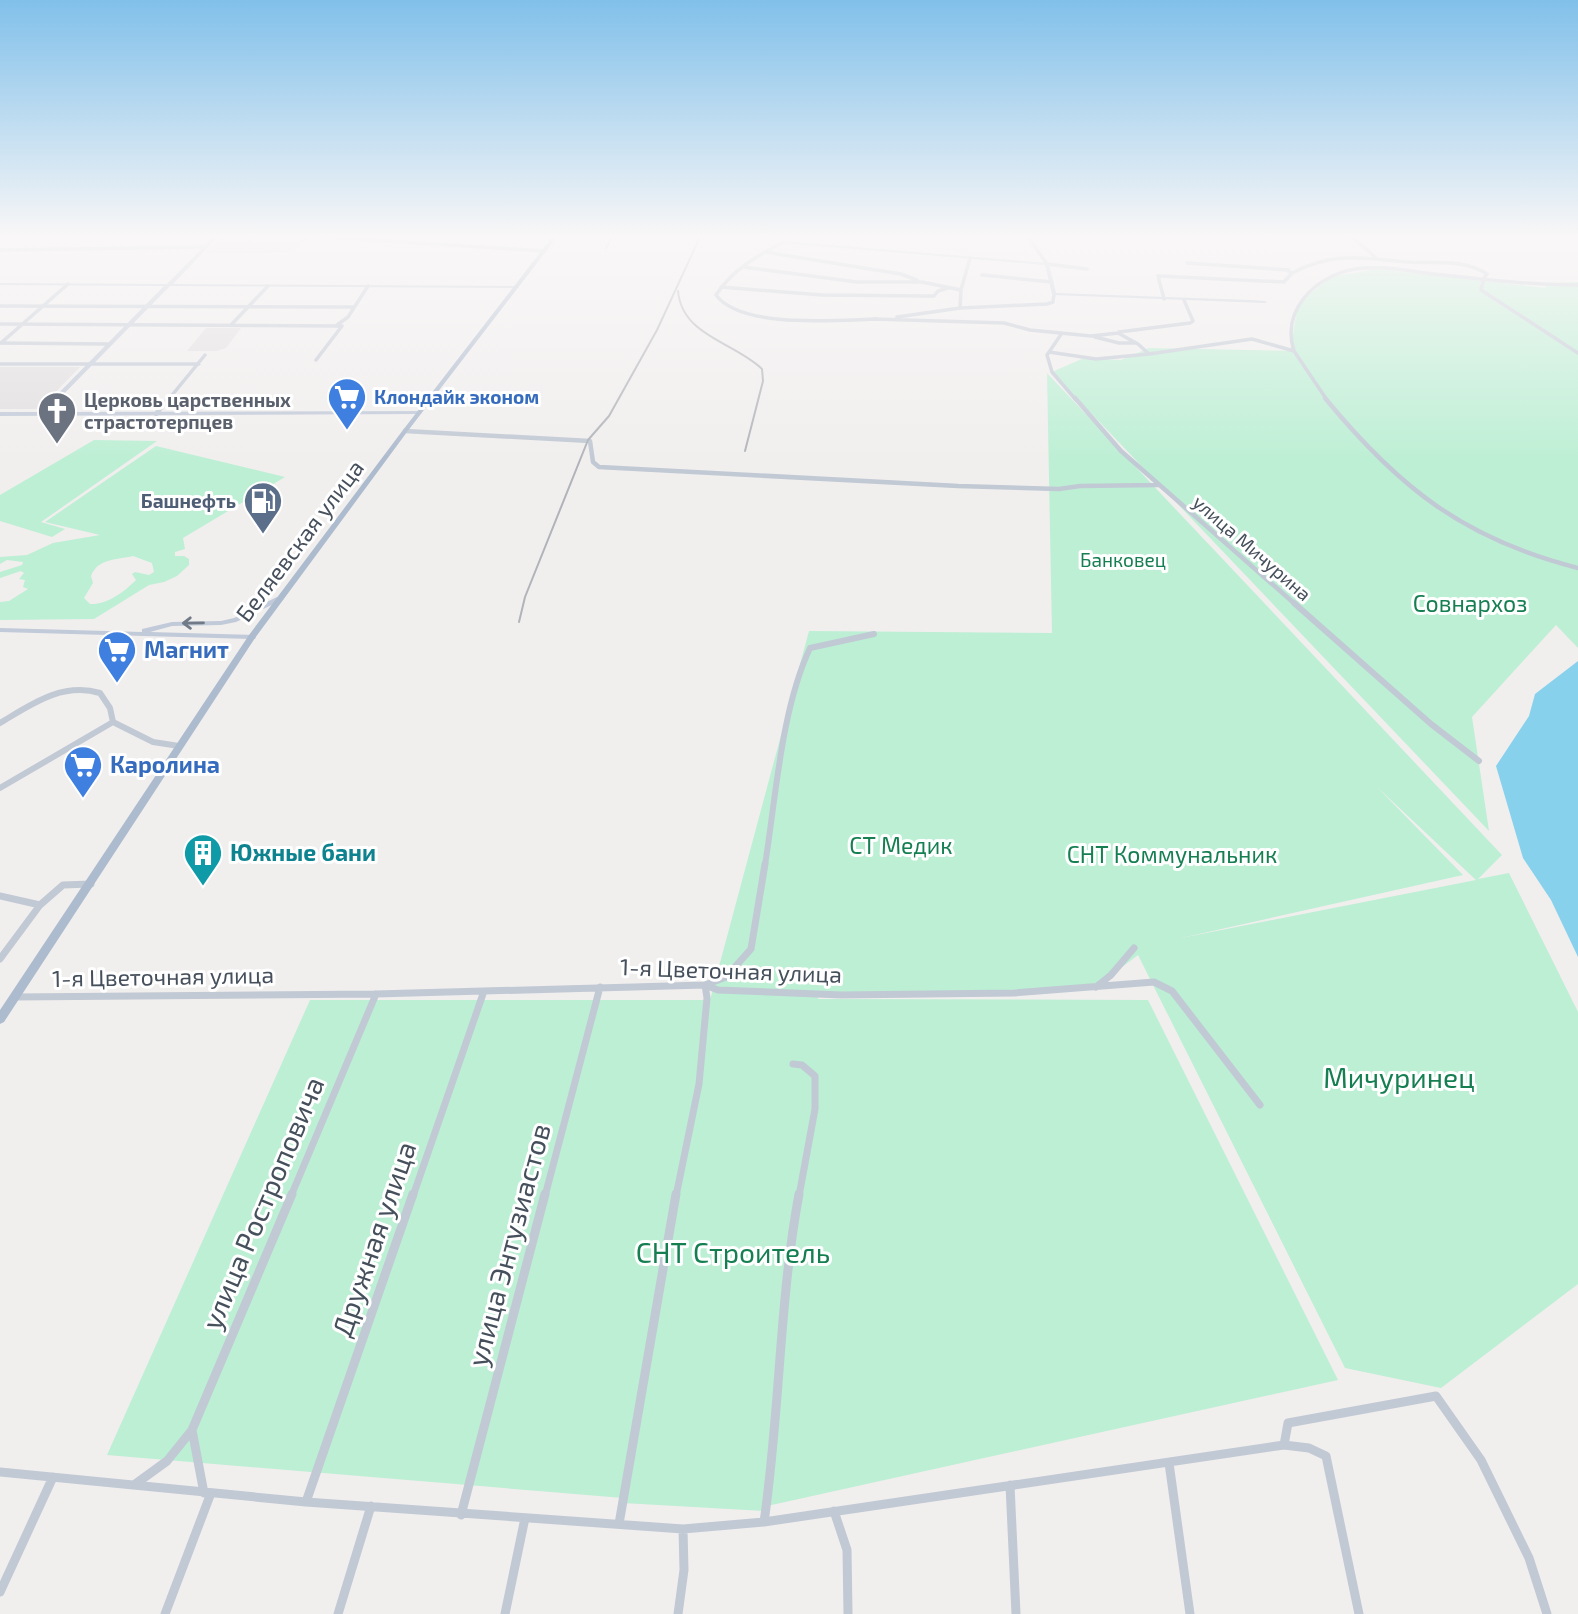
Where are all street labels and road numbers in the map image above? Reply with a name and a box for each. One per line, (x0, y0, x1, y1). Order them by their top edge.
street label: Беляевская улица (229, 454, 370, 627)
street label: улица Мичурина (1188, 490, 1316, 606)
street label: 1-я Цветочная улица (620, 952, 842, 989)
street label: 1-я Цветочная улица (52, 960, 274, 993)
street label: улица Ростроповича (193, 1071, 331, 1334)
street label: улица Энтузиастов (459, 1120, 557, 1370)
street label: Дружная улица (324, 1137, 422, 1341)

